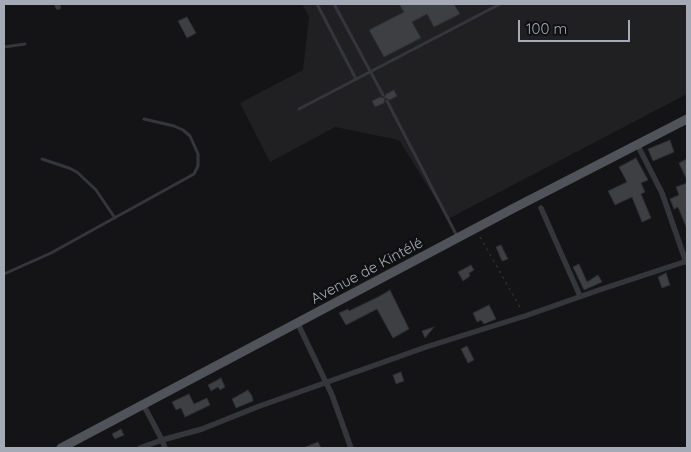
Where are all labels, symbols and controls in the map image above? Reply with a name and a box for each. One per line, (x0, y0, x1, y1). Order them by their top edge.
scale bar (521, 10, 634, 42)
text: 100 m (526, 19, 567, 38)
street label: Avenue de Kintélé (308, 234, 426, 308)

